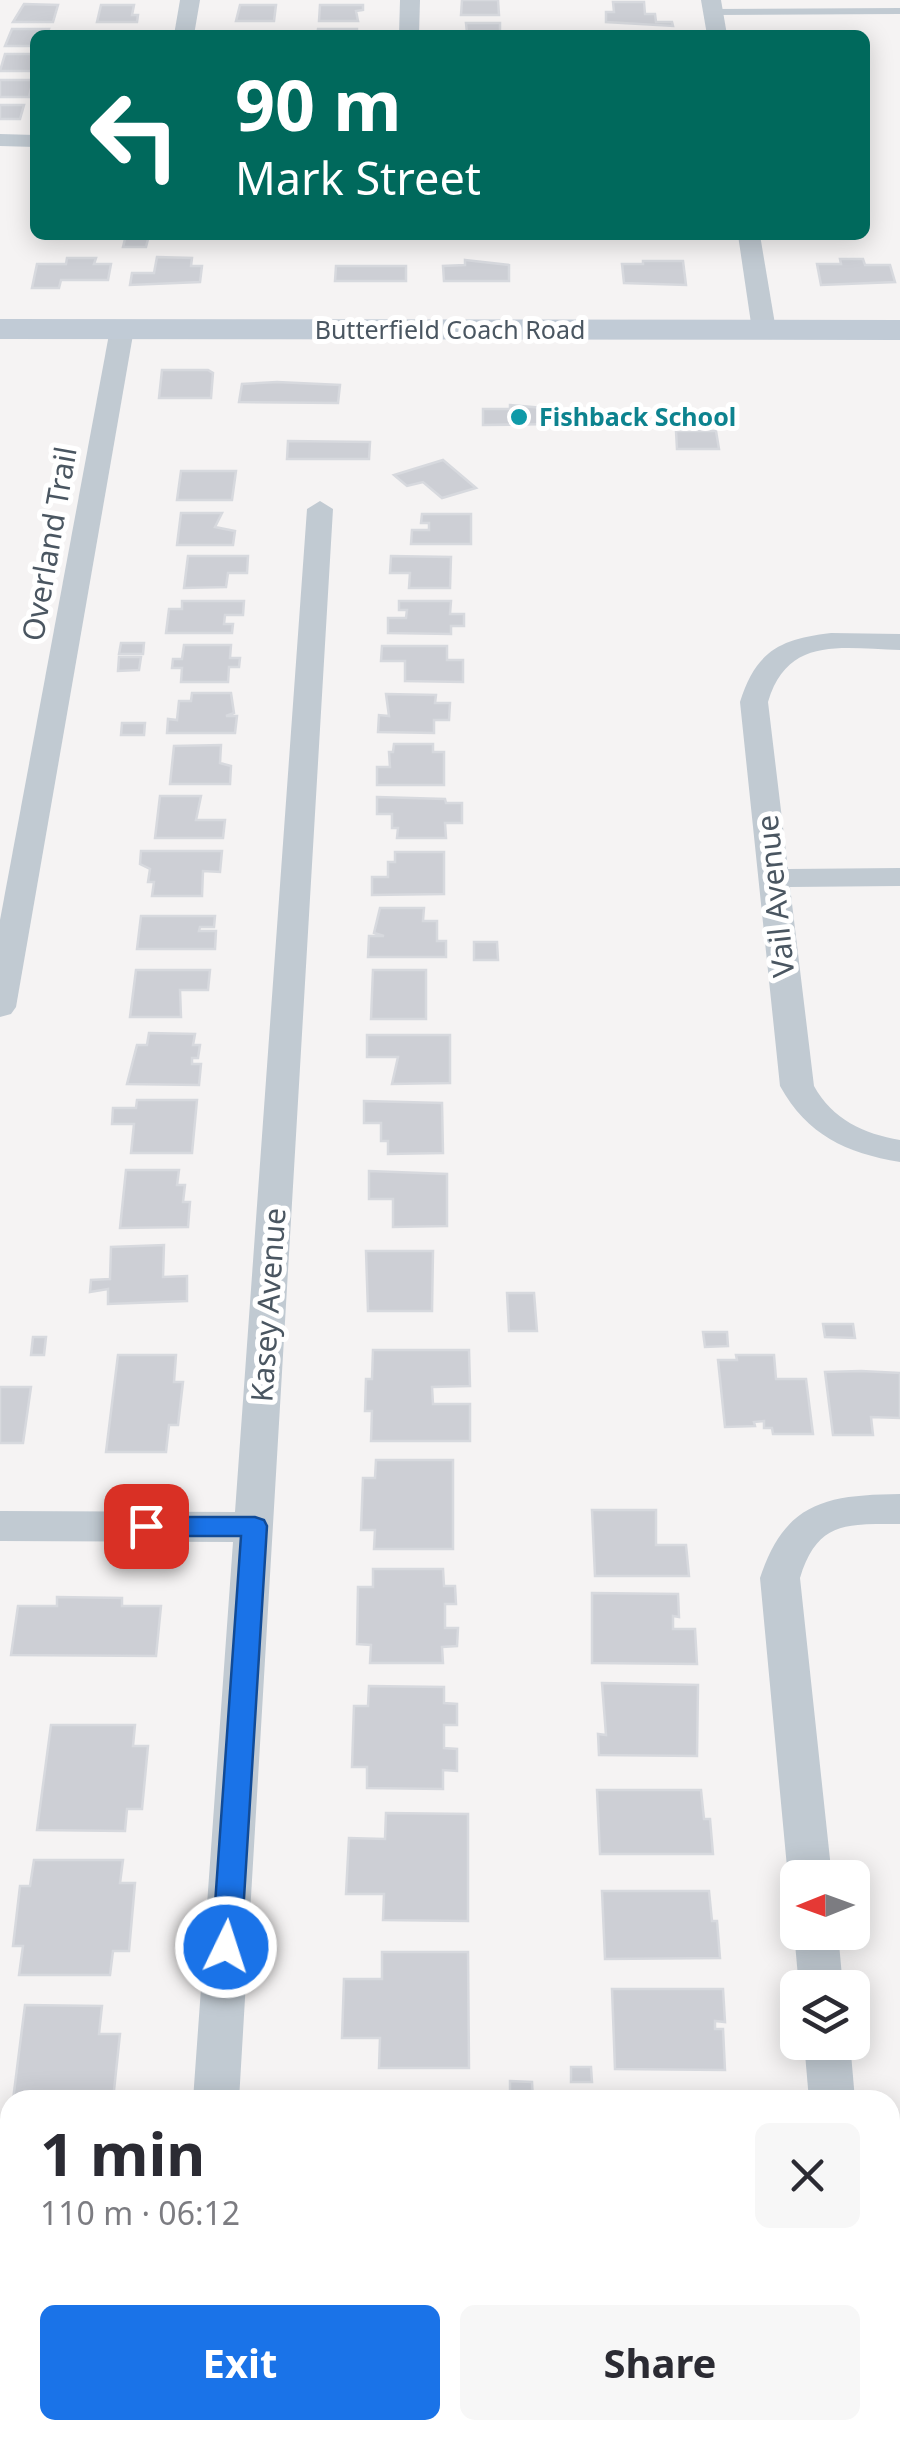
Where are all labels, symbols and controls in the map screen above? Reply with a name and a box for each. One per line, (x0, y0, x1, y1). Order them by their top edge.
text: 90 m (235, 56, 402, 152)
icon: left (70, 70, 200, 200)
text: Mark Street (235, 147, 481, 208)
street label: Butterfield Coach Road (315, 312, 585, 346)
place label: Fishback School (539, 399, 736, 433)
marker: Fishback School (508, 406, 530, 428)
street label: Overland Trail (11, 443, 86, 644)
street label: Vail Avenue (746, 813, 803, 979)
street label: Kasey Avenue (240, 1206, 295, 1403)
pin (104, 1484, 189, 1569)
icon: arrive (119, 1499, 174, 1554)
north arrow (780, 1860, 870, 1950)
map controls (780, 1860, 870, 2060)
position arrow (174, 1895, 278, 1999)
button: layers (780, 1970, 870, 2060)
text: 1 min (40, 2112, 205, 2194)
button: close (755, 2123, 860, 2228)
text: 110 m · 06:12 (40, 2191, 240, 2234)
button: Exit (40, 2305, 440, 2420)
button: Share (460, 2305, 860, 2420)

